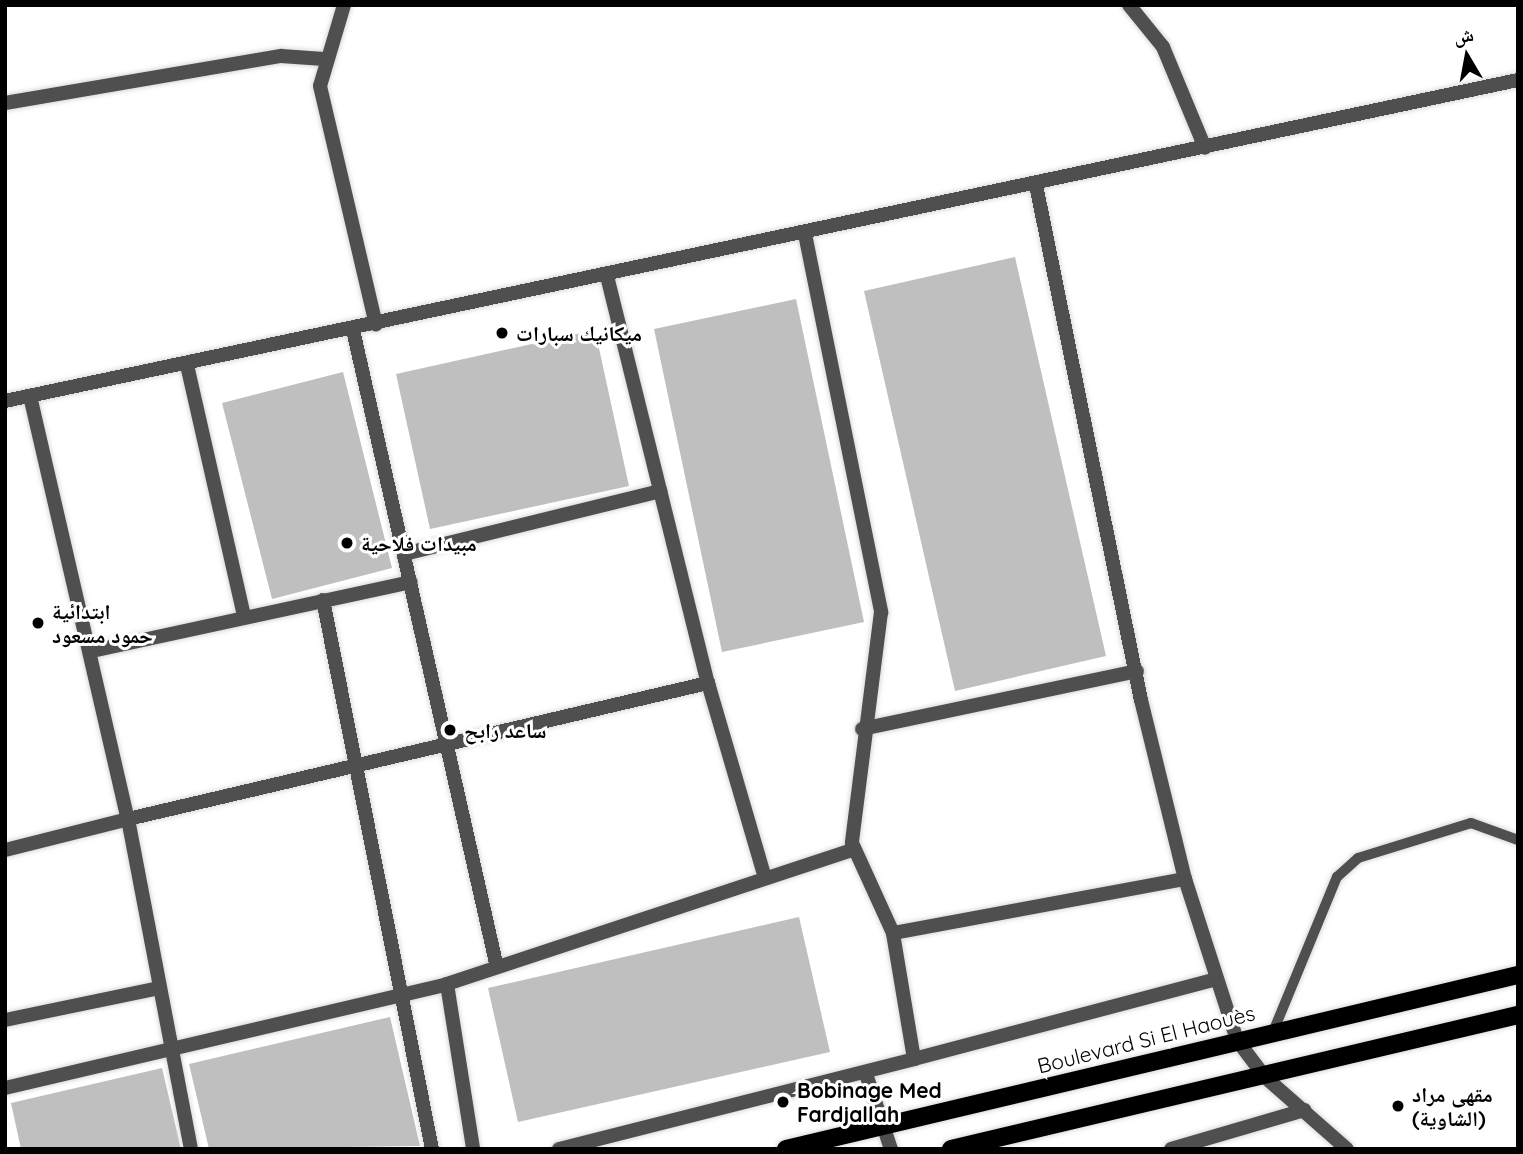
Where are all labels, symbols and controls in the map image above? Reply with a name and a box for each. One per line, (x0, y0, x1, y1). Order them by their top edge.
north arrow (1432, 21, 1502, 91)
text: ش (1451, 22, 1475, 49)
place label: ميكانيك سبارات (516, 320, 642, 346)
marker: ميكانيك سبارات (494, 325, 510, 341)
place label: مبيدات فلاحية (361, 530, 477, 556)
marker: مبيدات فلاحية (339, 535, 355, 551)
place label: ابتدائية حمود مسعود (52, 598, 153, 648)
marker: ابتدائية حمود مسعود (30, 615, 46, 631)
place label: ساعد رابح (464, 717, 547, 743)
marker: ساعد رابح (442, 722, 458, 738)
street label: Boulevard Si El Haouès (1035, 1000, 1257, 1078)
place label: Bobinage Med Fardjallah (797, 1077, 942, 1127)
place label: مقهى مراد (الشاوية) (1412, 1081, 1493, 1131)
marker: Bobinage Med Fardjallah (775, 1094, 791, 1110)
marker: مقهى مراد (الشاوية) (1390, 1098, 1406, 1114)

